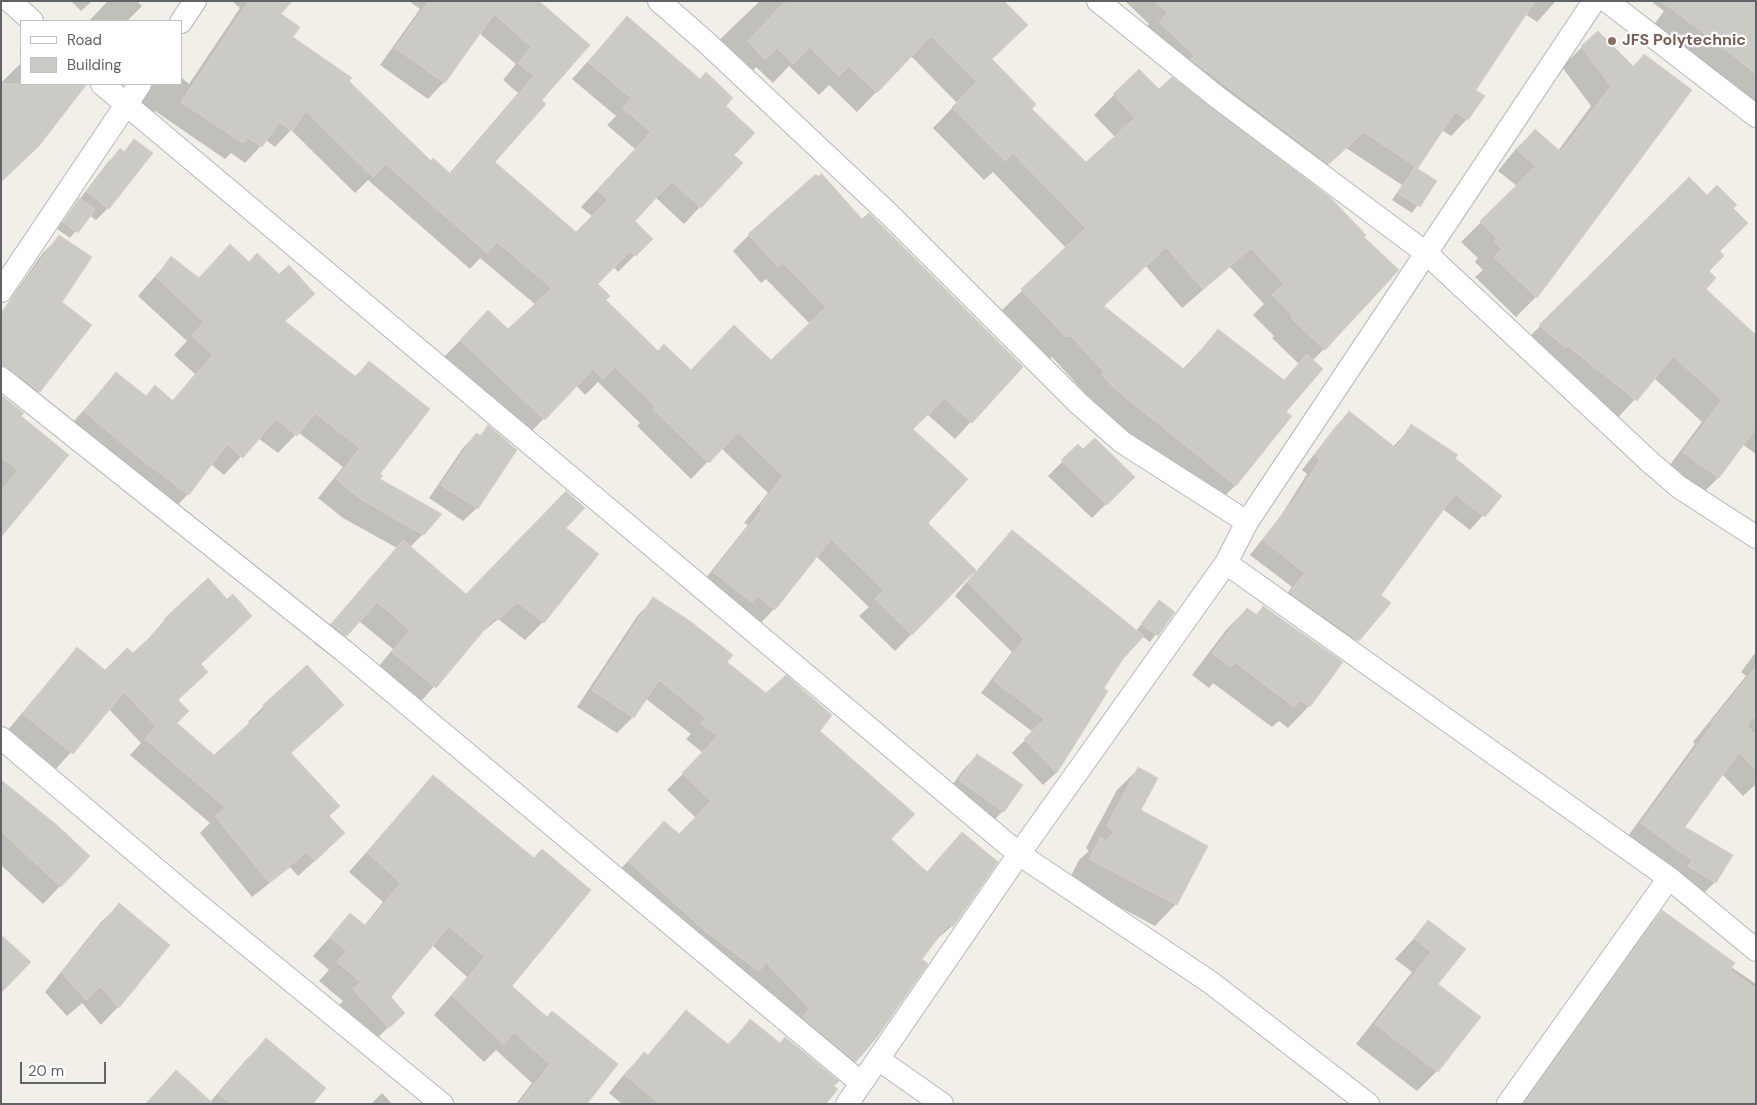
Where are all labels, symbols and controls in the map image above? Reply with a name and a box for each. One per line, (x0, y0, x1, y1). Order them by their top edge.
legend (20, 20, 182, 85)
text: Road (67, 30, 102, 50)
place label: JFS Polytechnic (1622, 31, 1746, 51)
marker: JFS Polytechnic (1606, 35, 1618, 47)
text: Building (67, 55, 122, 75)
scale bar (22, 1052, 109, 1084)
text: 20 m (28, 1061, 64, 1081)

